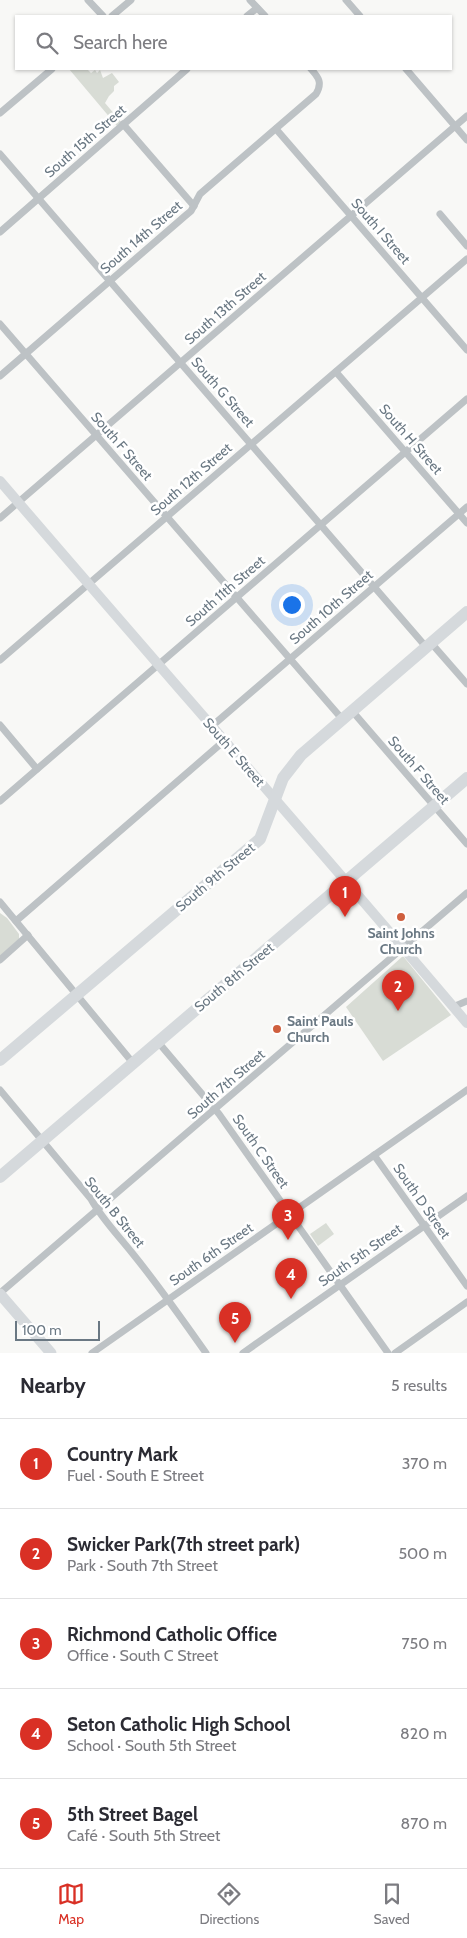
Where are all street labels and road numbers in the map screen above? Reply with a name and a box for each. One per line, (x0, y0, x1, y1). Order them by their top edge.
street label: South 15th Street (41, 100, 130, 181)
street label: South I Street (348, 194, 415, 268)
street label: South 14th Street (96, 196, 186, 278)
street label: South 13th Street (181, 267, 270, 348)
street label: South G Street (188, 353, 259, 431)
street label: South H Street (375, 400, 447, 478)
street label: South F Street (87, 408, 157, 484)
street label: South 12th Street (147, 439, 236, 519)
street label: South 11th Street (182, 551, 269, 630)
street label: South 10th Street (286, 566, 377, 648)
street label: South E Street (199, 714, 269, 790)
street label: South F Street (384, 732, 454, 808)
street label: South 9th Street (172, 838, 259, 915)
street label: South 8th Street (190, 938, 278, 1016)
street label: South 7th Street (183, 1045, 269, 1123)
street label: South C Street (229, 1110, 293, 1192)
street label: South D Street (389, 1160, 455, 1242)
street label: South B Street (81, 1173, 149, 1251)
street label: South 6th Street (166, 1218, 257, 1289)
street label: South 5th Street (315, 1219, 405, 1290)

